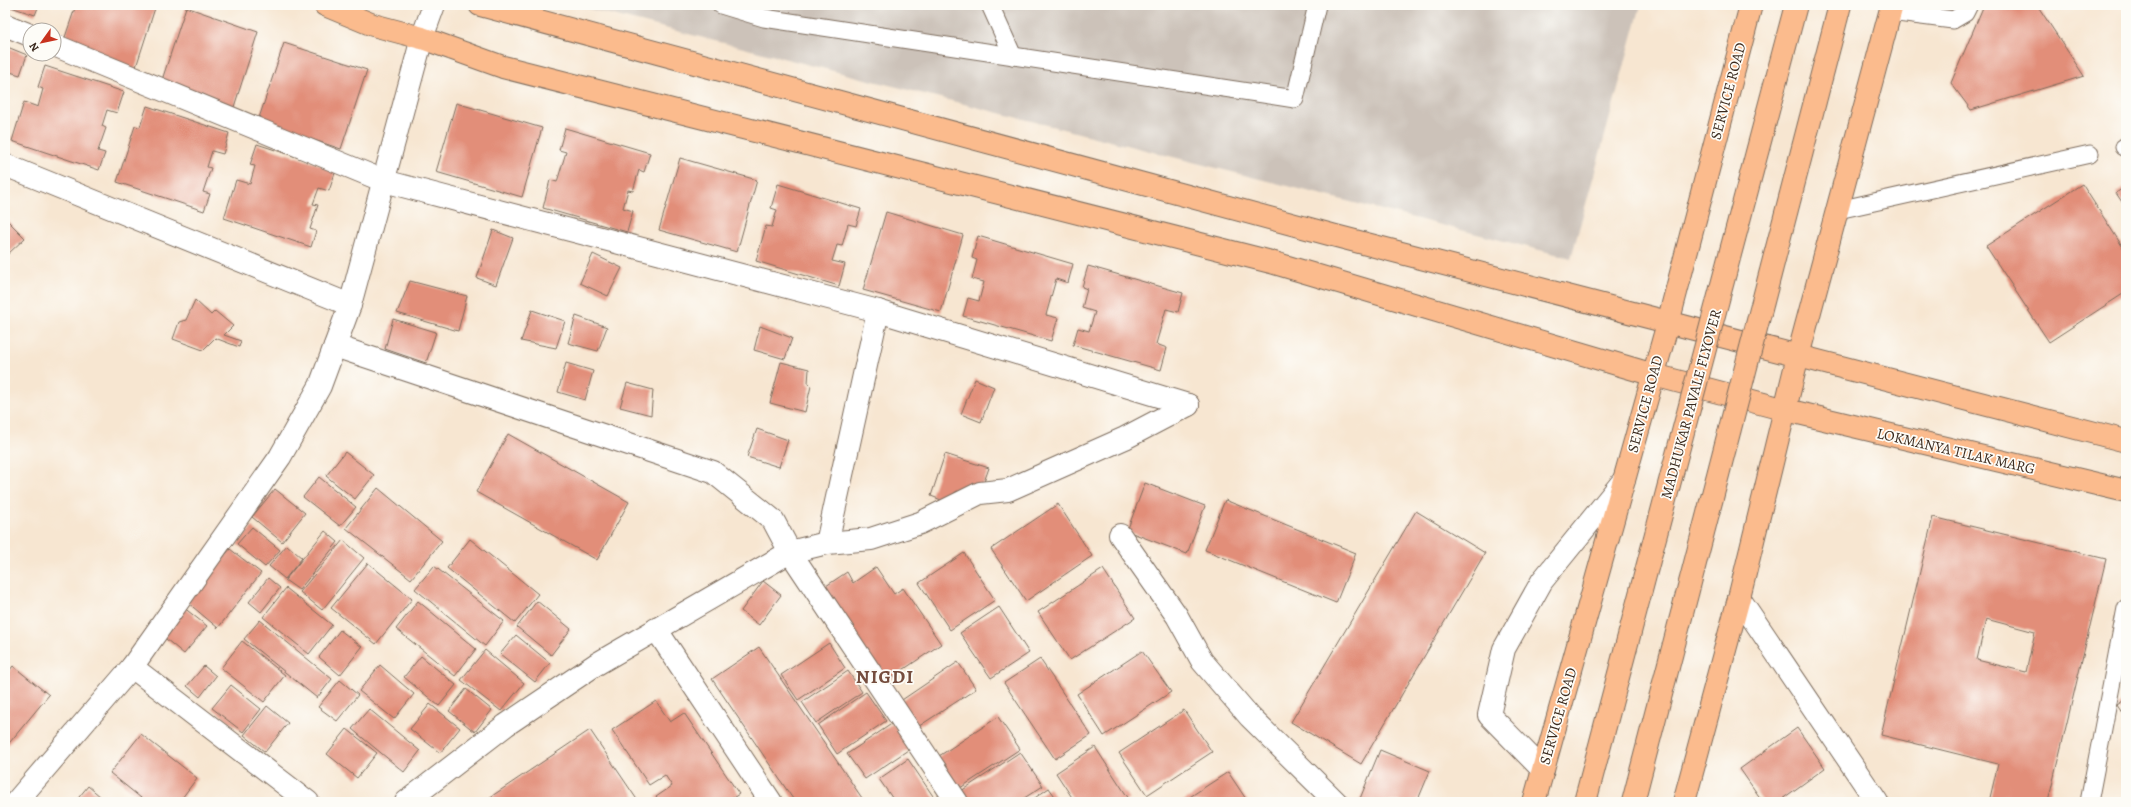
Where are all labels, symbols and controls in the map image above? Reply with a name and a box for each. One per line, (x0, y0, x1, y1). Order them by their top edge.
north arrow (22, 22, 62, 62)
text: N (26, 40, 43, 55)
street label: SERVICE ROAD (1705, 40, 1751, 142)
street label: MADHUKAR PAVALE FLYOVER (1656, 306, 1726, 501)
street label: SERVICE ROAD (1622, 353, 1668, 455)
street label: LOKMANYA TILAK MARG (1875, 423, 2037, 479)
district label: NIGDI (856, 664, 914, 690)
street label: SERVICE ROAD (1535, 665, 1581, 767)

